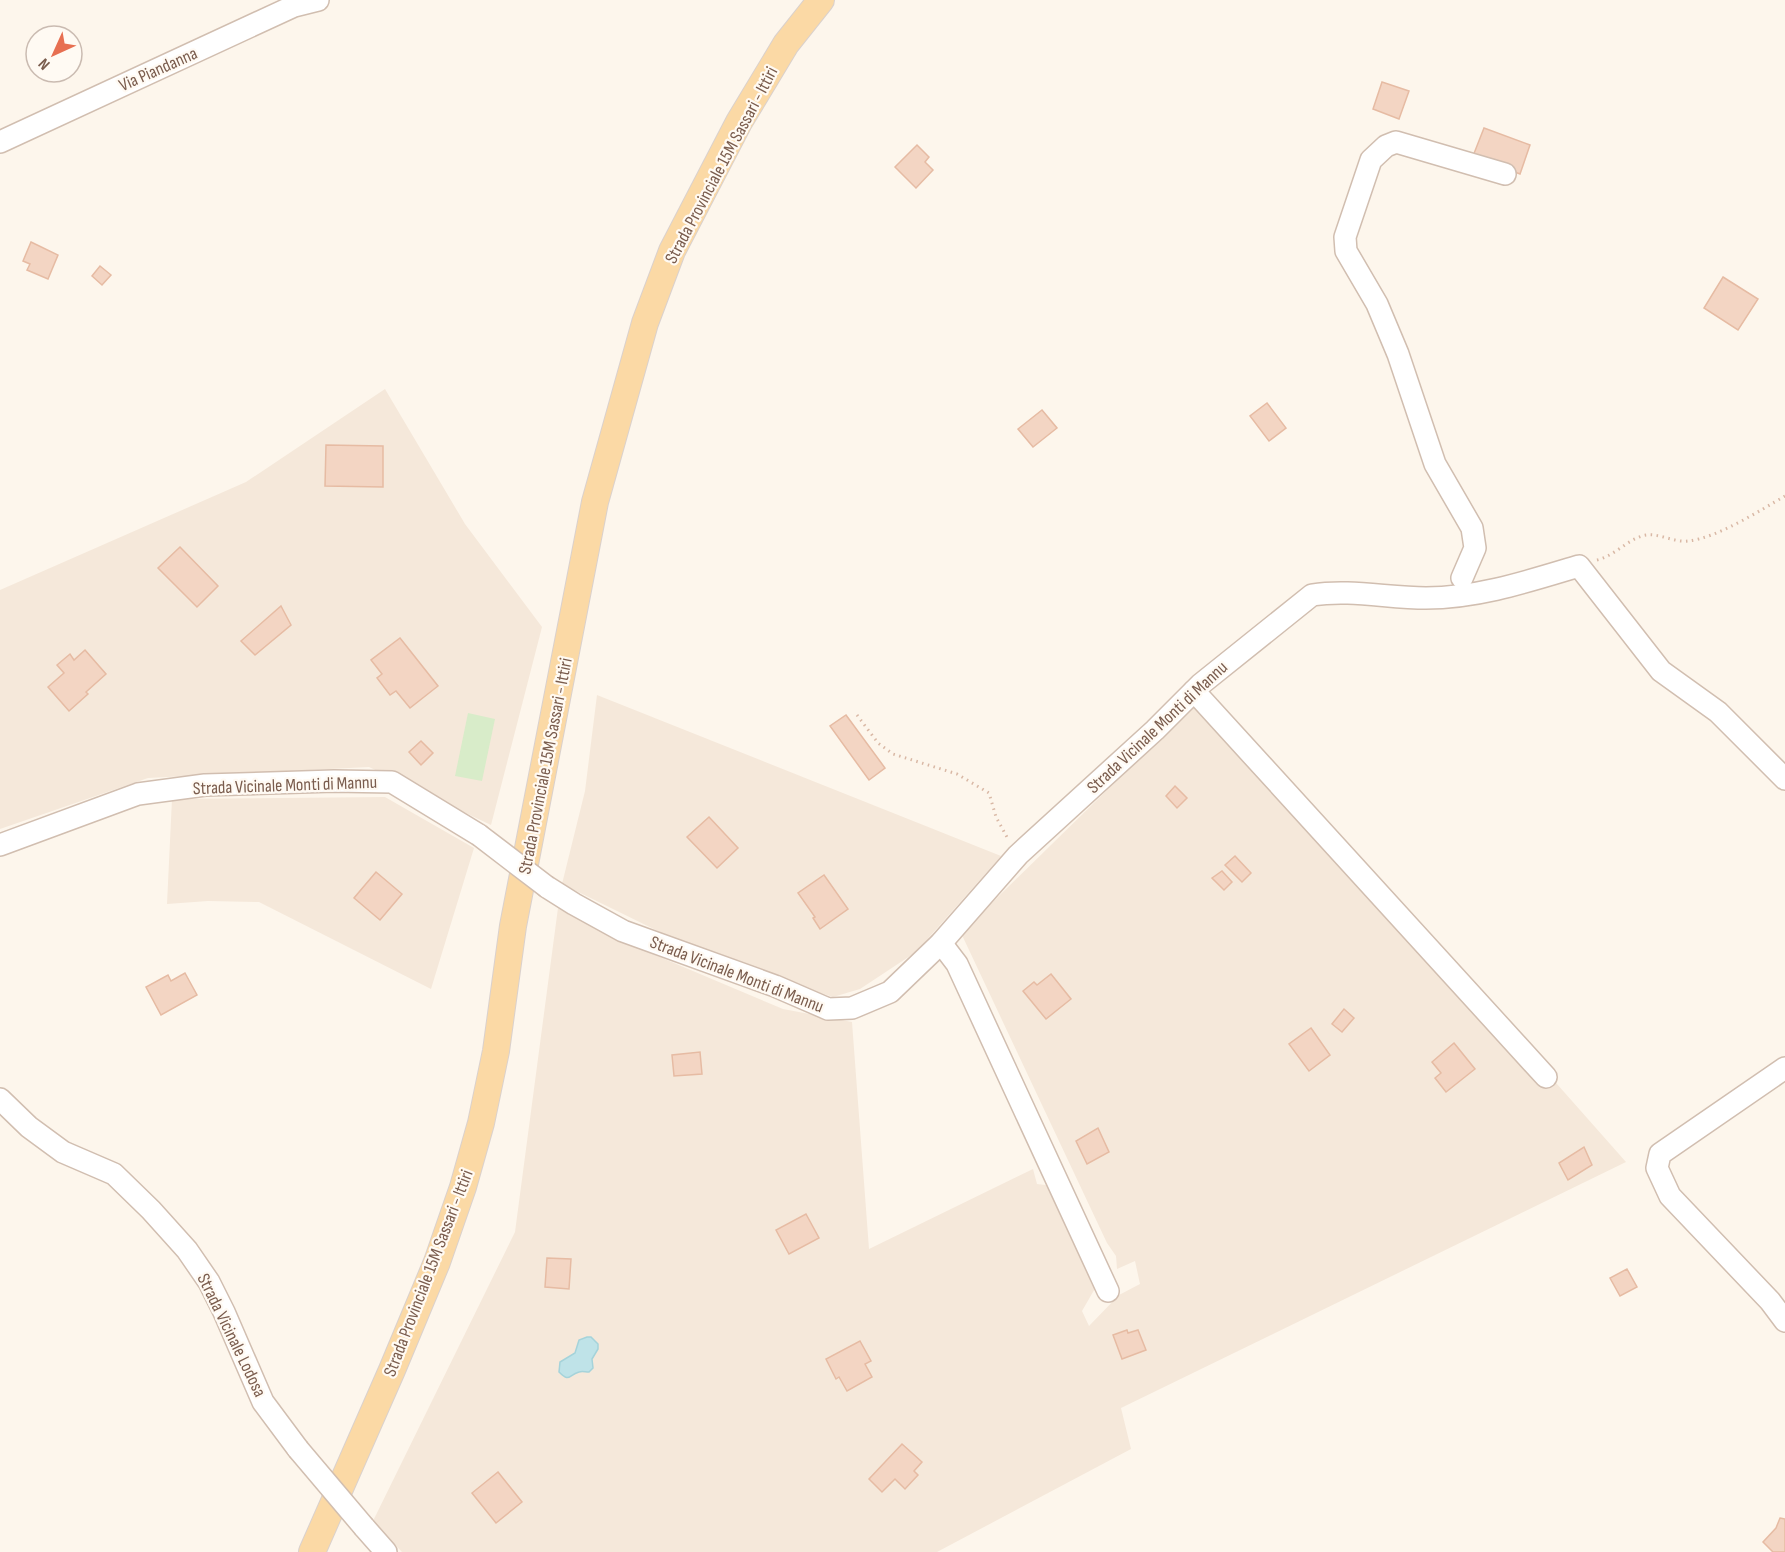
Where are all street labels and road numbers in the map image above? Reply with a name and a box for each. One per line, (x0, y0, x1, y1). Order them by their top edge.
street label: Via Piandanna (116, 43, 201, 96)
street label: Strada Provinciale 15M Sassari - Ittiri (661, 63, 782, 267)
street label: Strada Provinciale 15M Sassari - Ittiri (514, 656, 577, 876)
street label: Strada Vicinale Monti di Mannu (1083, 657, 1232, 798)
street label: Strada Vicinale Monti di Mannu (193, 772, 377, 799)
street label: Strada Vicinale Monti di Mannu (647, 932, 827, 1017)
street label: Strada Provinciale 15M Sassari - Ittiri (379, 1167, 478, 1379)
street label: Strada Vicinale Lodosa (193, 1270, 271, 1400)

